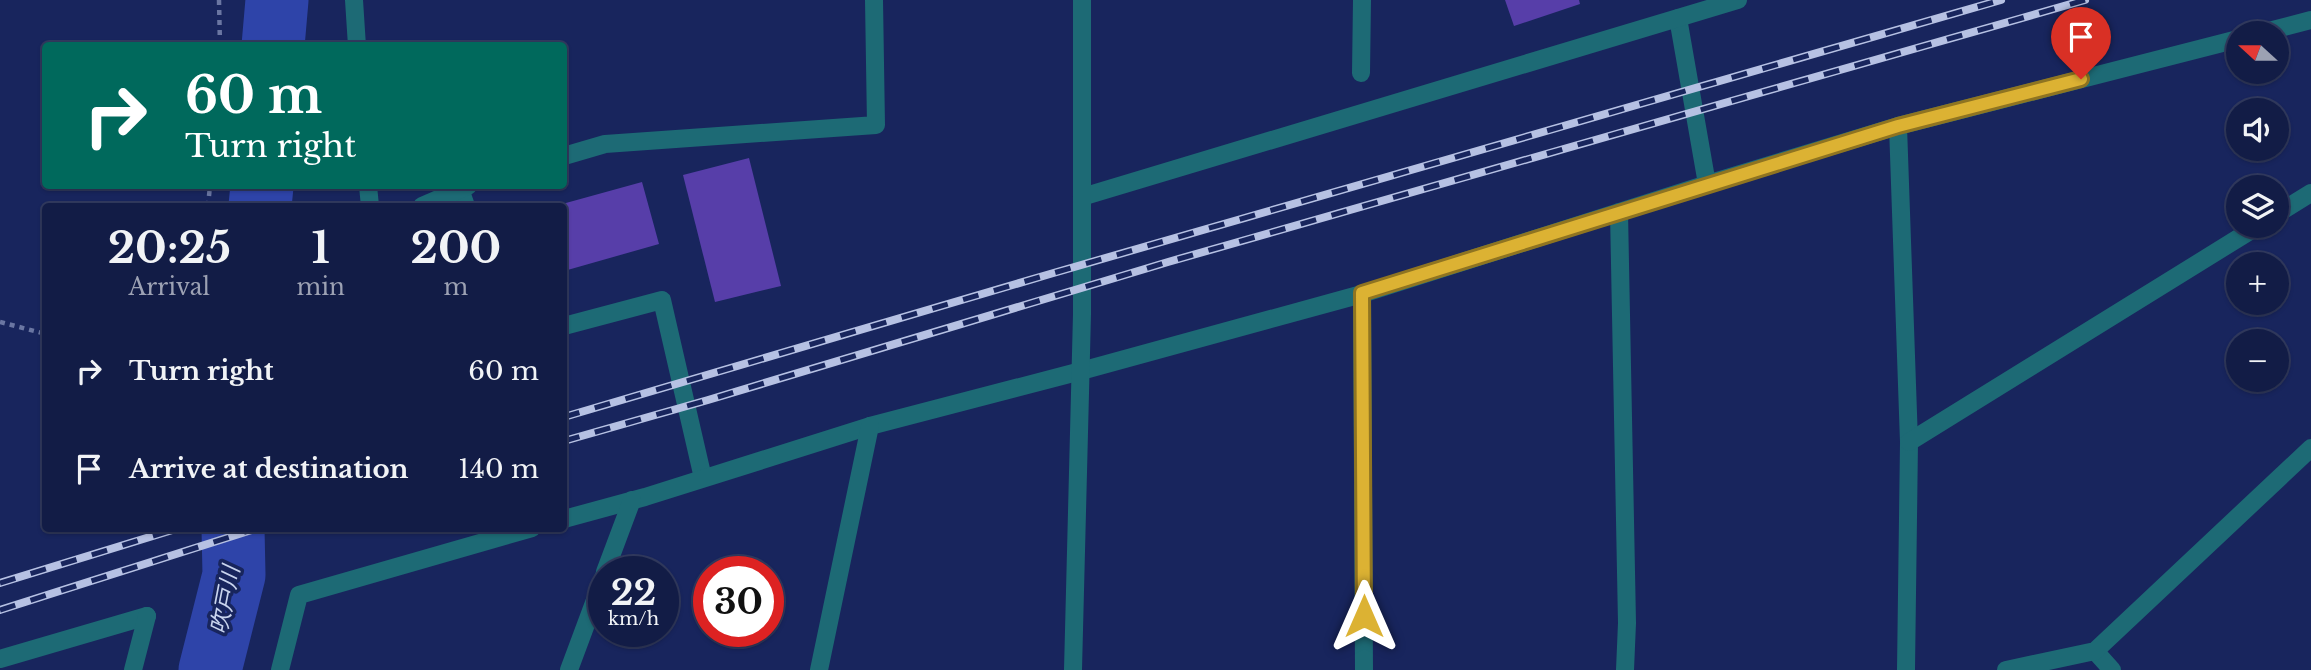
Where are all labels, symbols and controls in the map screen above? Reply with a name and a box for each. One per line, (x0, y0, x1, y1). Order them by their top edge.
pin (2051, 7, 2111, 79)
icon: arrive (2062, 18, 2100, 56)
north arrow (2226, 21, 2289, 84)
map controls (2226, 21, 2289, 392)
text: 60 m (185, 65, 322, 126)
icon: right (70, 70, 161, 161)
button: sound (2226, 98, 2289, 161)
text: Turn right (185, 126, 356, 166)
button: layers (2226, 175, 2289, 238)
text: 20:25 (108, 222, 231, 274)
text: 1 (312, 222, 330, 274)
text: 200 (411, 222, 501, 274)
button: + (2226, 252, 2289, 315)
text: Arrival (129, 273, 210, 301)
text: min (297, 273, 345, 301)
text: m (444, 273, 468, 301)
button: − (2226, 329, 2289, 392)
icon: right (70, 352, 108, 390)
text: Turn right (129, 355, 274, 387)
text: 60 m (468, 355, 539, 387)
icon: arrive (70, 450, 108, 488)
text: Arrive at destination (129, 453, 409, 485)
text: 140 m (458, 453, 539, 485)
speed limit sign: 30 (693, 556, 784, 647)
water label: 吹戸川 (205, 561, 246, 637)
text: 22 (611, 571, 656, 614)
position arrow (1327, 579, 1401, 653)
text: km/h (608, 608, 659, 630)

